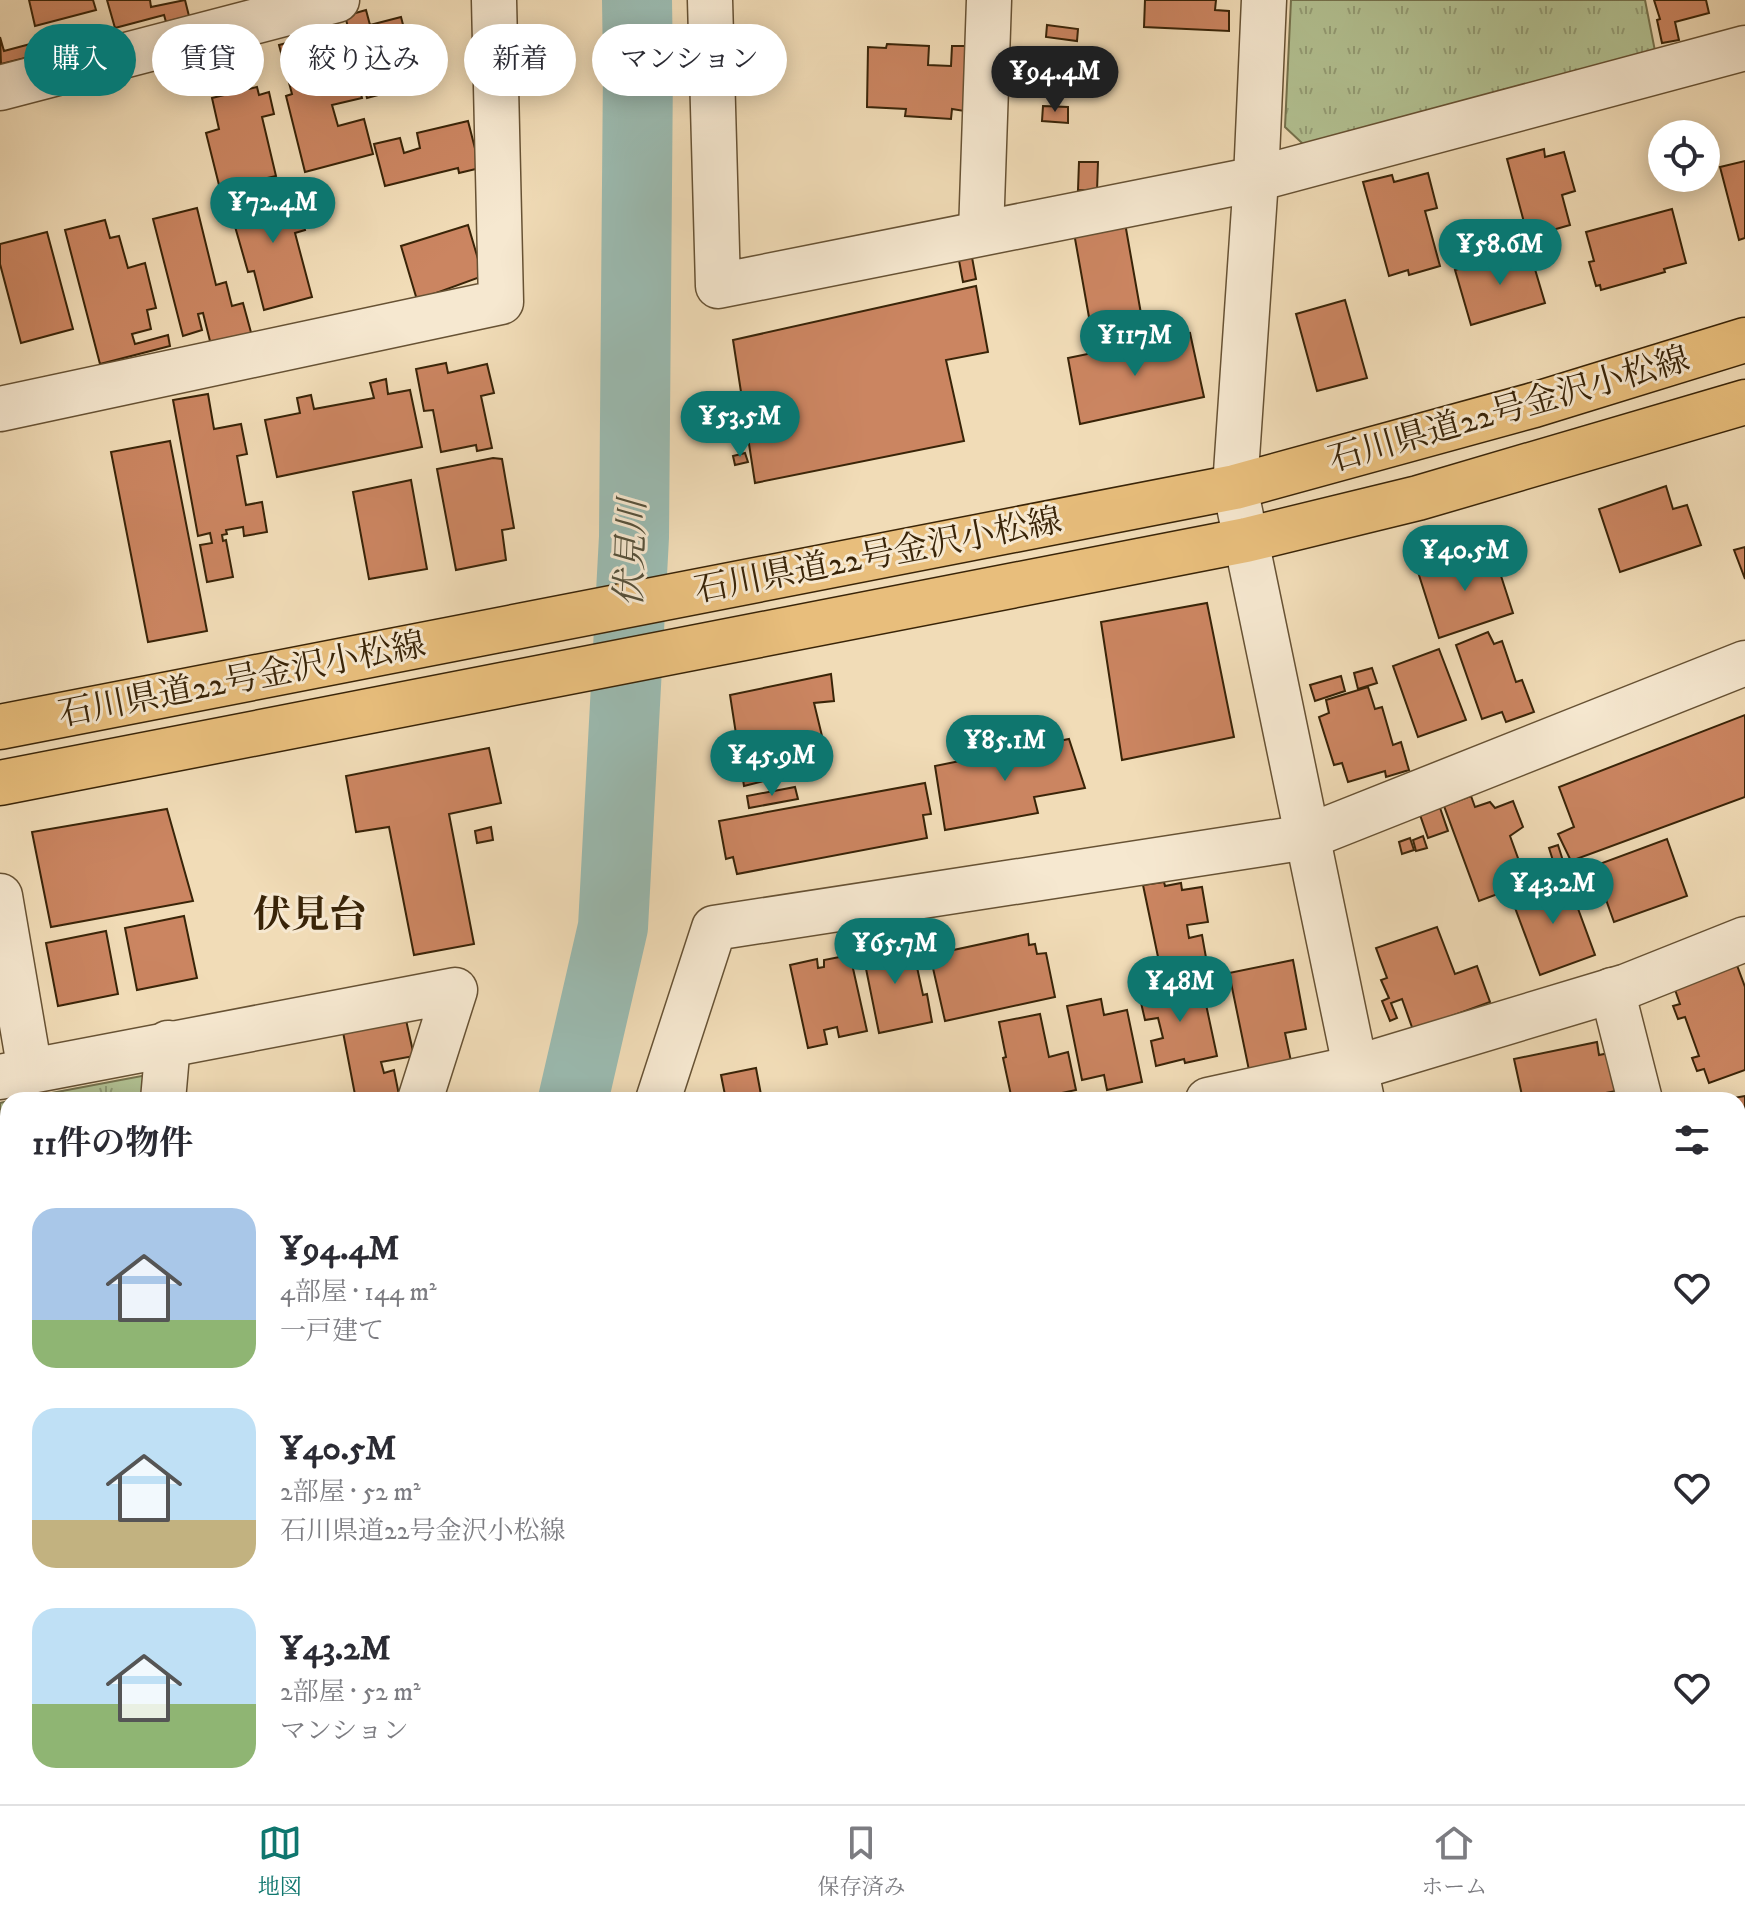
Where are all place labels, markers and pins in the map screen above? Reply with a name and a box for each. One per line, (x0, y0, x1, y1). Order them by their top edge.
pin: ¥94.4M (990, 46, 1120, 114)
pin: ¥72.4M (208, 177, 338, 245)
pin: ¥58.6M (1435, 219, 1565, 287)
pin: ¥117M (1079, 310, 1191, 378)
pin: ¥53.5M (675, 391, 805, 459)
pin: ¥40.5M (1400, 525, 1530, 593)
pin: ¥85.1M (940, 715, 1070, 783)
pin: ¥45.9M (707, 730, 837, 798)
pin: ¥43.2M (1488, 858, 1618, 926)
pin: ¥65.7M (830, 918, 960, 986)
pin: ¥48M (1133, 956, 1227, 1024)

